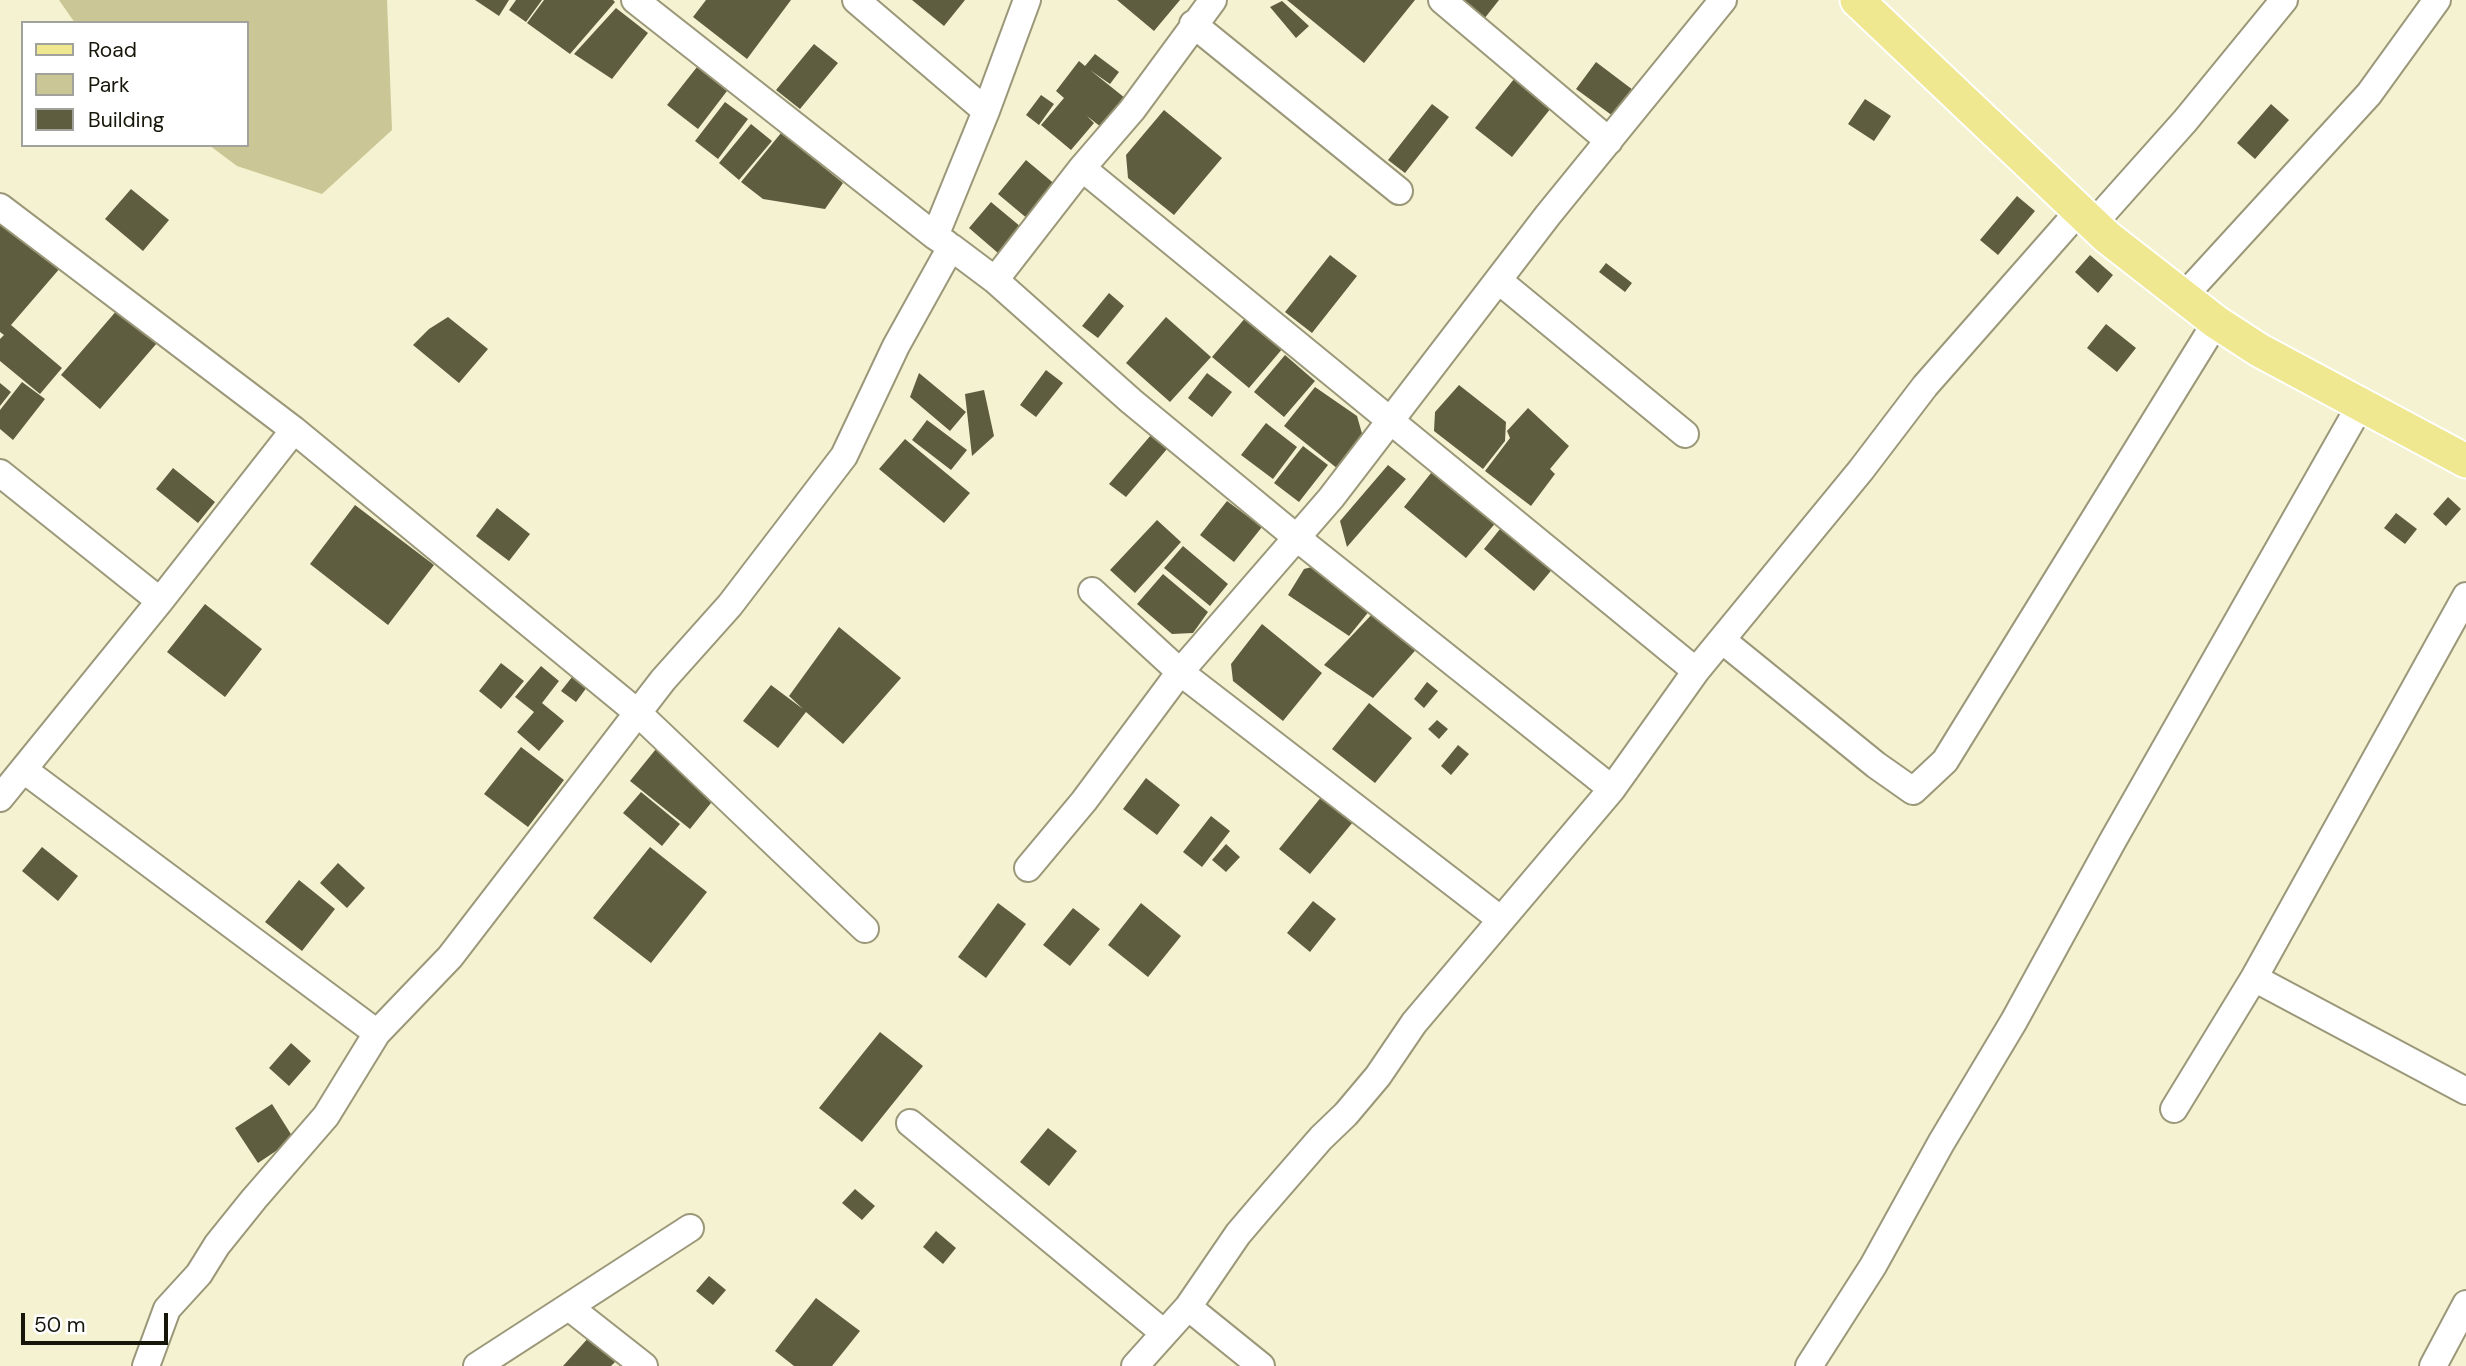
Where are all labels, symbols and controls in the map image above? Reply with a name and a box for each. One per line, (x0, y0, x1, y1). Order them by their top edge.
legend (21, 21, 248, 147)
text: Road (88, 36, 137, 64)
text: Park (88, 71, 129, 99)
text: Building (88, 106, 164, 134)
scale bar (24, 1300, 172, 1344)
text: 50 m (34, 1311, 85, 1339)

